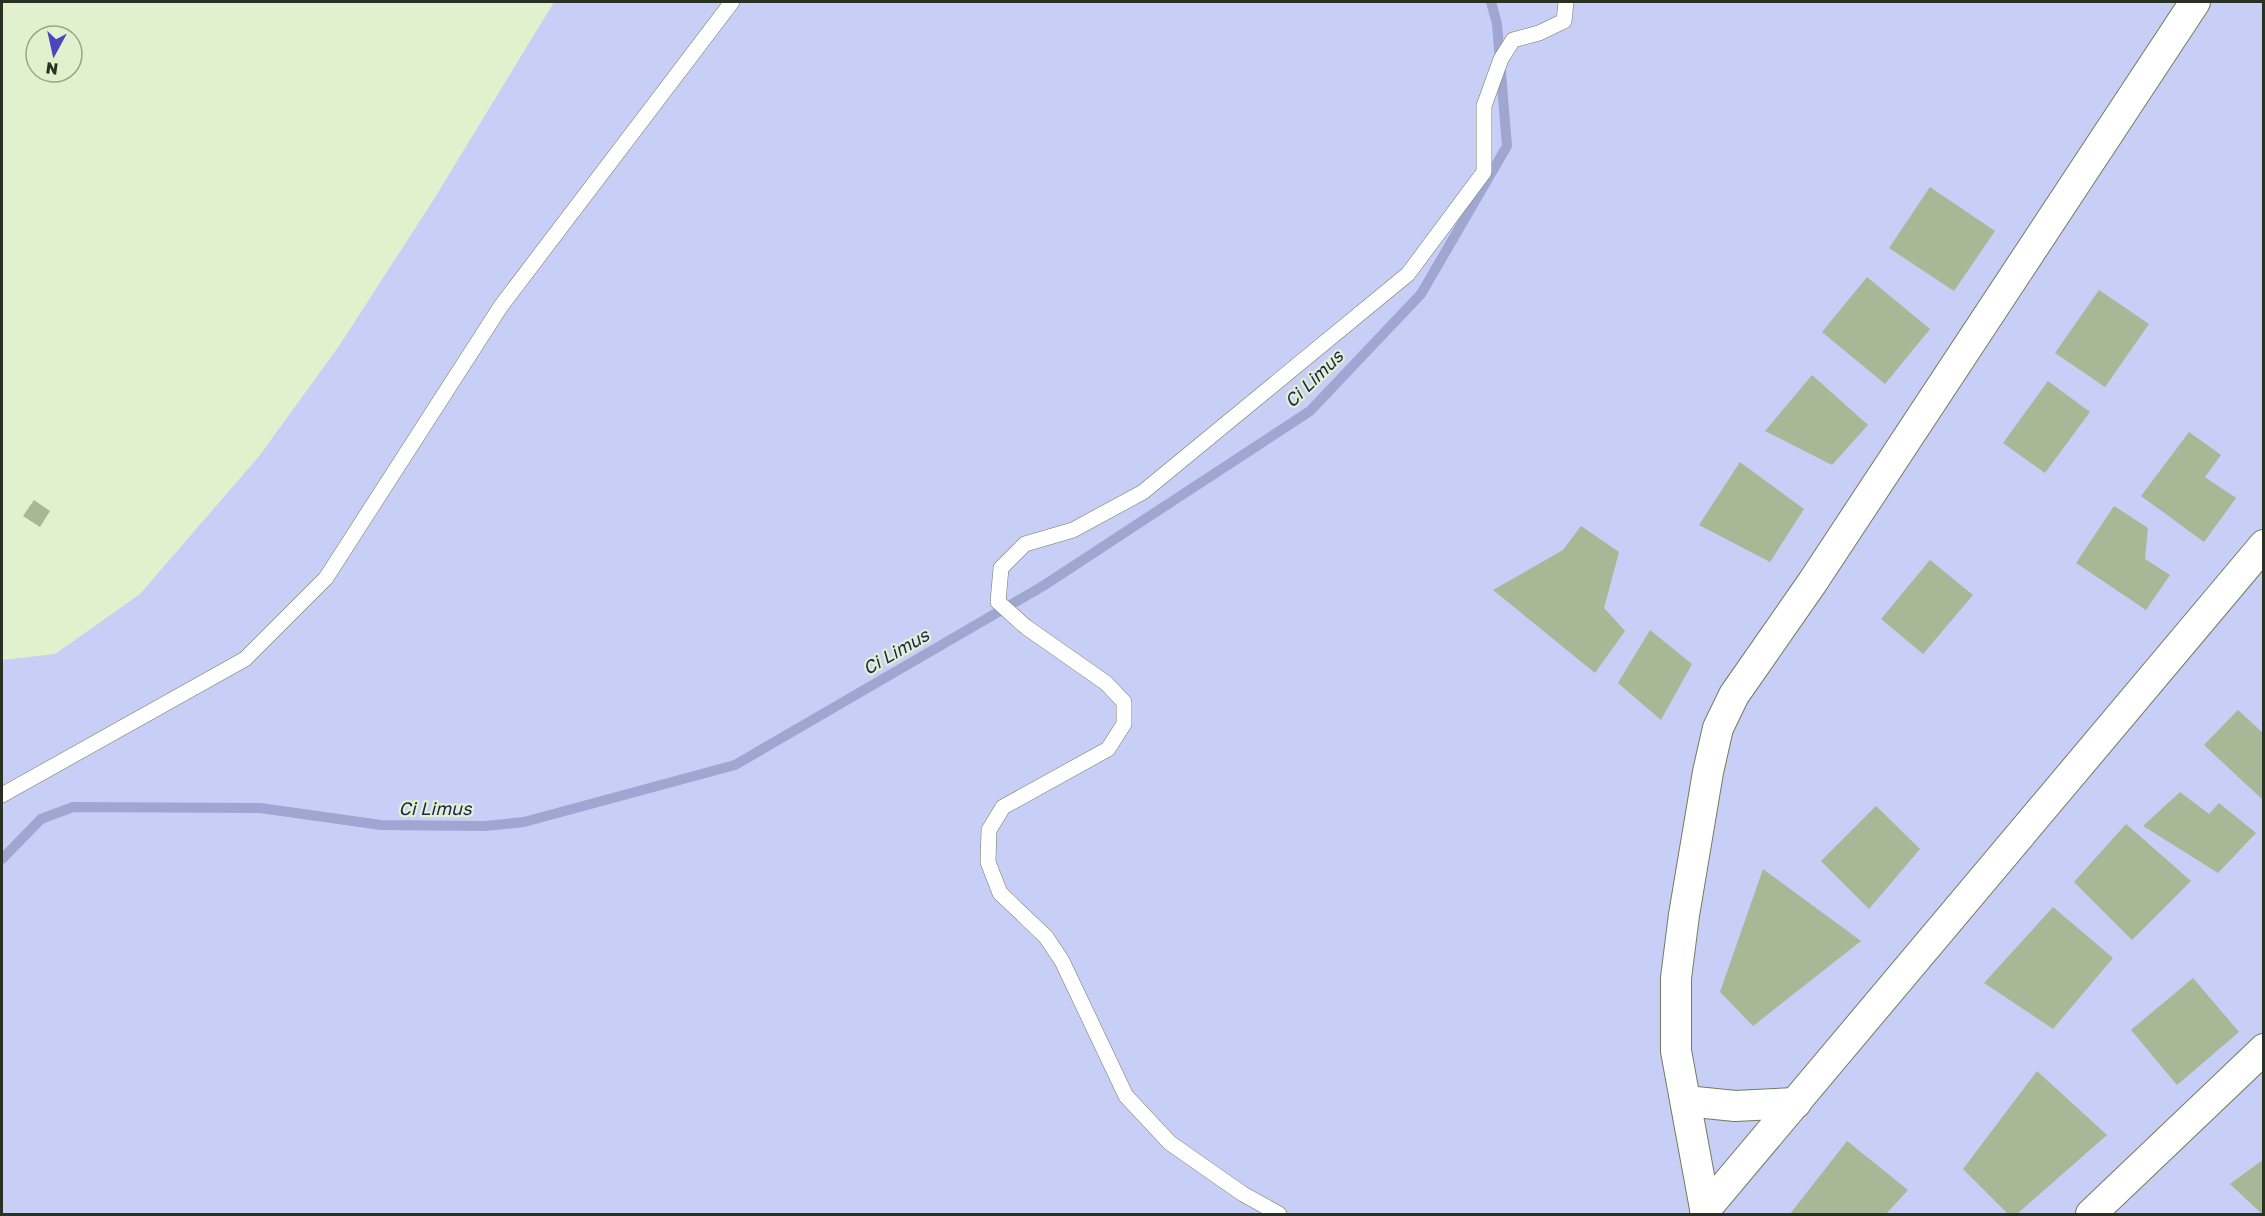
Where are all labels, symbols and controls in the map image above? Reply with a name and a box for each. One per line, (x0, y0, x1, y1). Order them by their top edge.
north arrow (24, 24, 84, 84)
text: N (44, 58, 59, 80)
water label: Ci Limus (1279, 344, 1348, 412)
water label: Ci Limus (858, 623, 934, 679)
water label: Ci Limus (398, 797, 473, 819)

